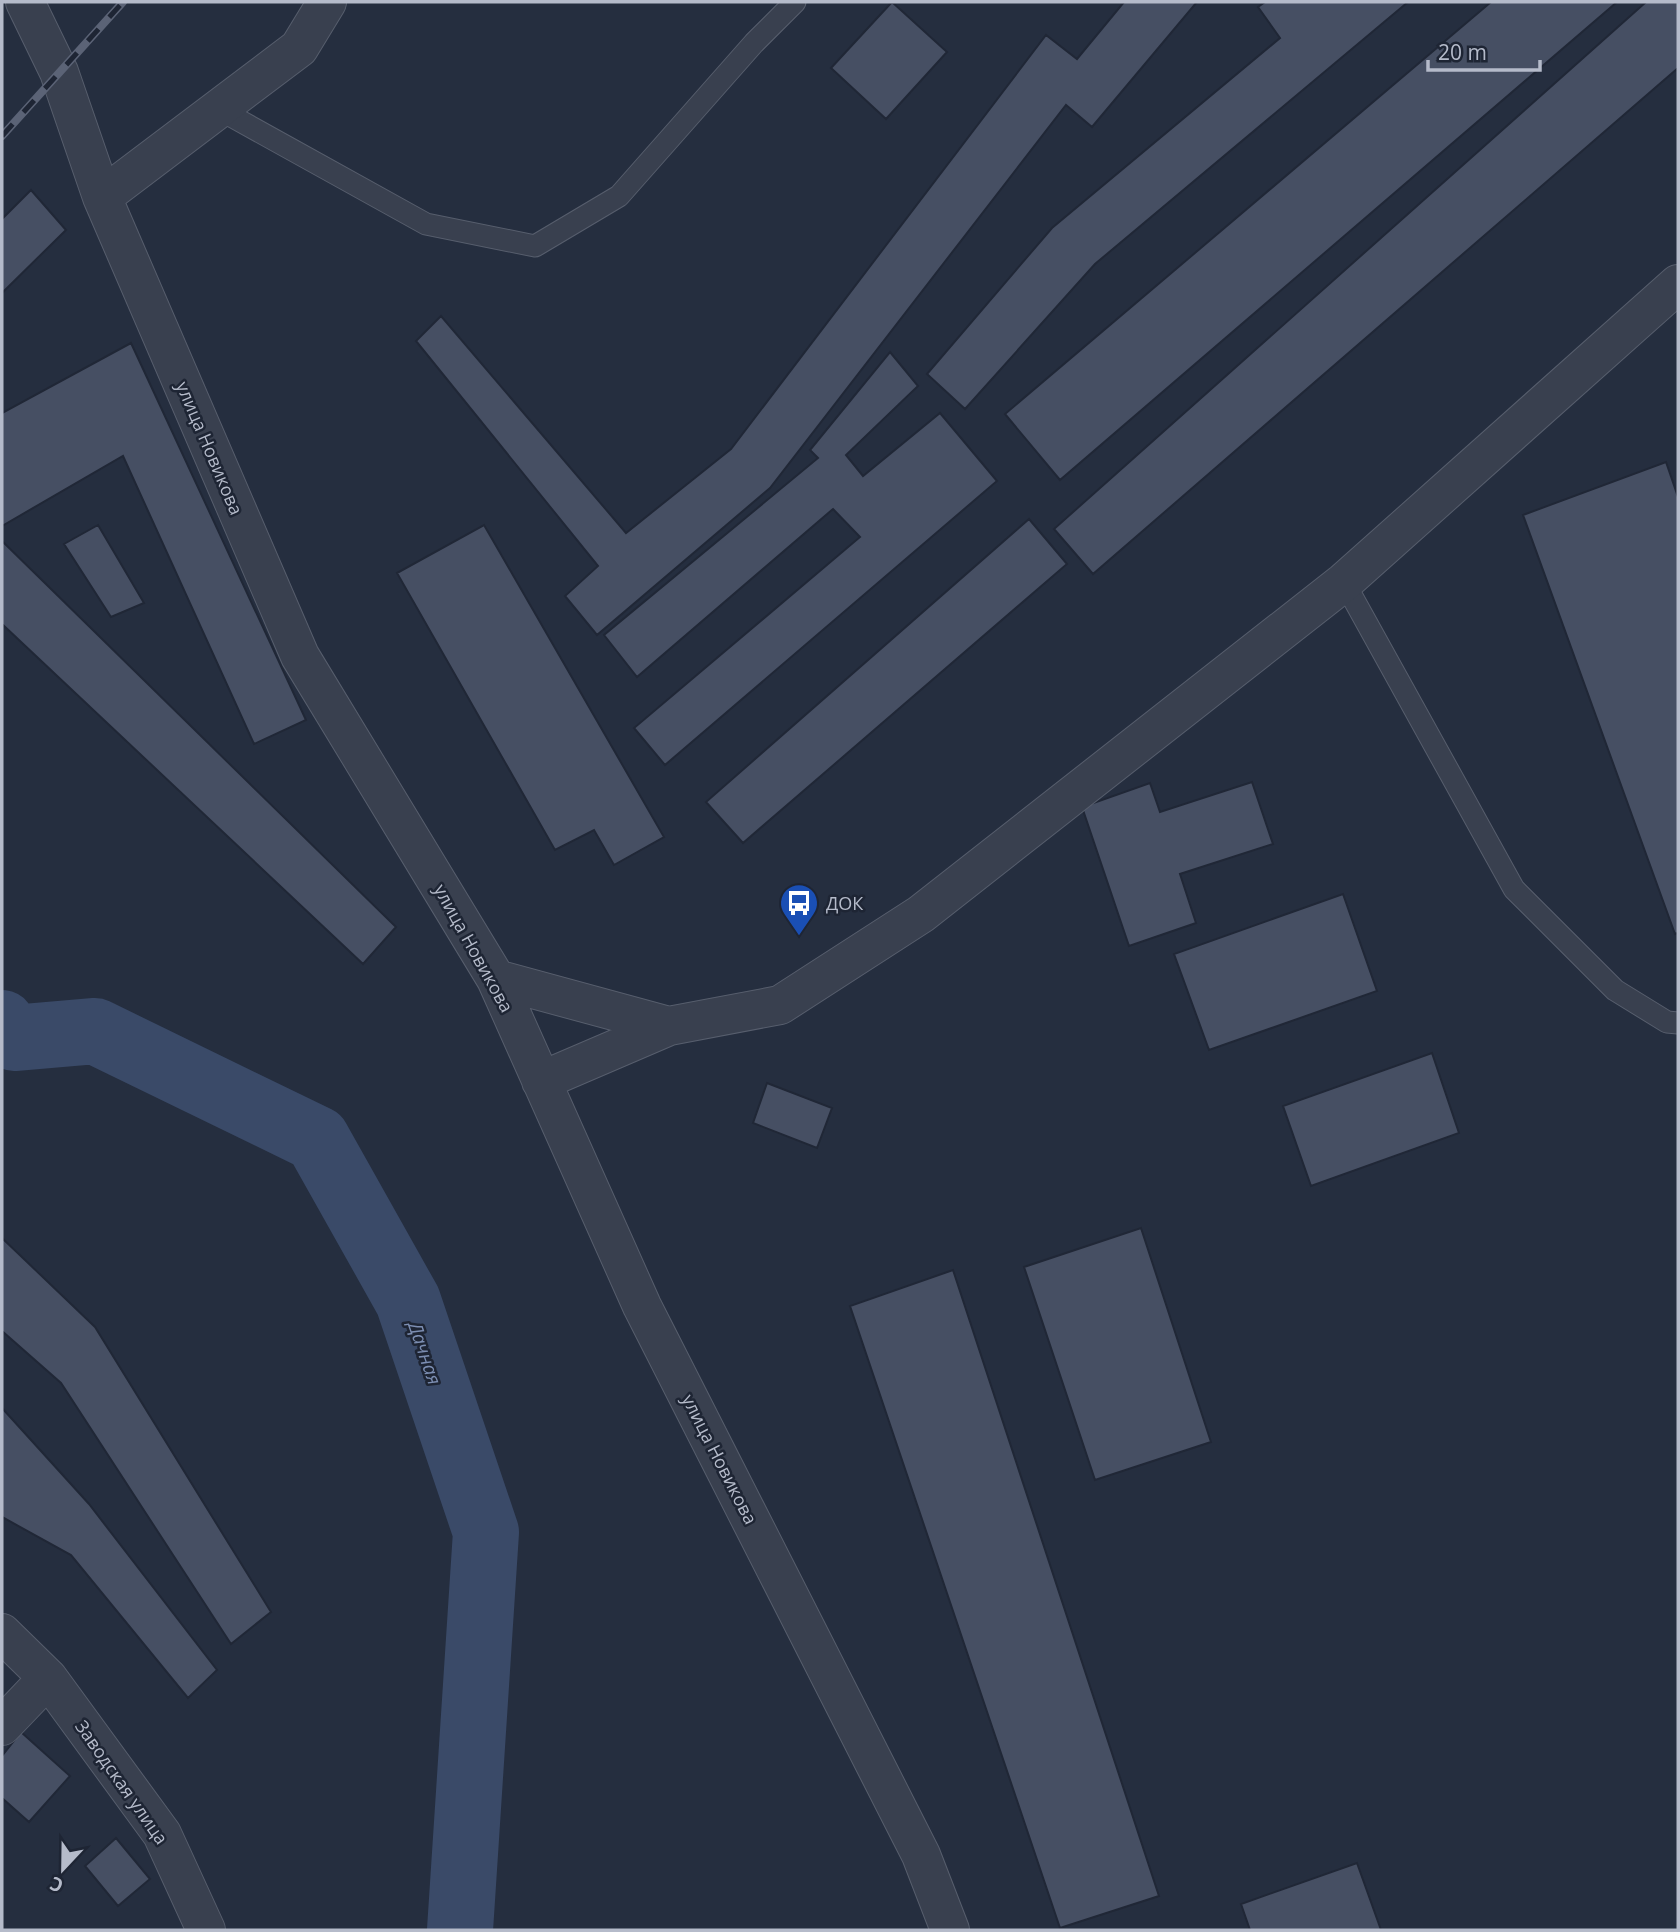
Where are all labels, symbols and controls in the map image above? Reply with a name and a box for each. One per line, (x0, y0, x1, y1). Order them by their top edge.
scale bar (1428, 28, 1540, 72)
text: 20 m (1438, 38, 1487, 66)
street label: улица Новикова (171, 377, 249, 519)
street label: улица Новикова (429, 880, 519, 1016)
bus stop icon: ДОК (778, 882, 820, 937)
place label: ДОК (826, 891, 863, 915)
water label: Дачная (401, 1316, 448, 1388)
street label: улица Новикова (677, 1390, 763, 1528)
street label: Заводская улица (70, 1715, 174, 1849)
north arrow (28, 1834, 98, 1904)
text: С (46, 1870, 67, 1899)

